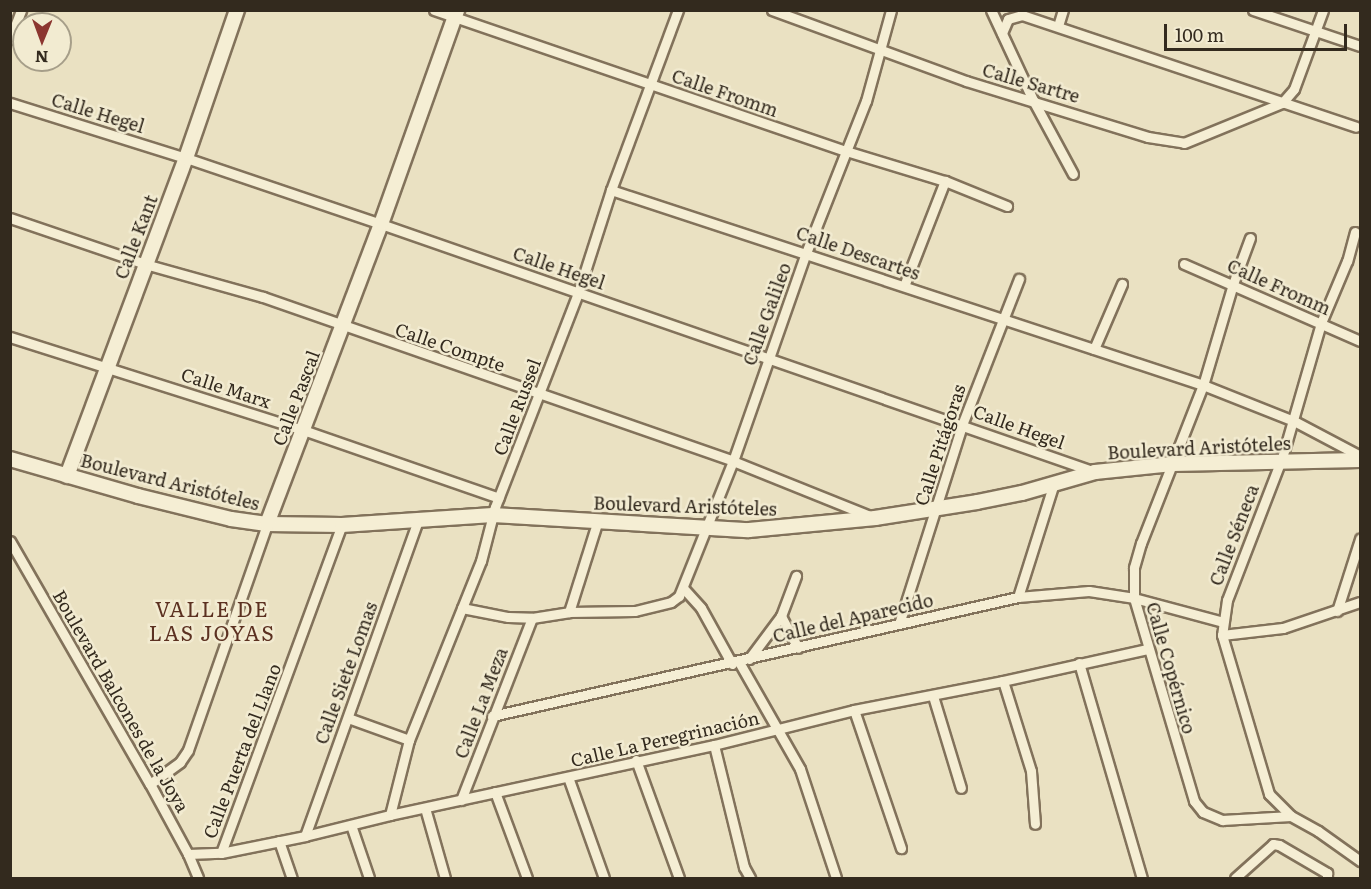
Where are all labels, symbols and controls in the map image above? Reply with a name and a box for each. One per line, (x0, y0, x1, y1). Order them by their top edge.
north arrow (12, 12, 72, 72)
scale bar (1167, 12, 1350, 50)
text: 100 m (1175, 21, 1224, 48)
text: N (35, 46, 49, 70)
street label: Calle Sartre (980, 59, 1082, 107)
street label: Calle Fromm (669, 65, 781, 121)
street label: Calle Hegel (49, 89, 147, 137)
street label: Calle Kant (110, 192, 162, 282)
street label: Calle Descartes (793, 222, 923, 284)
street label: Calle Hegel (510, 242, 608, 294)
street label: Calle Fromm (1224, 255, 1334, 319)
street label: Calle Galileo (738, 260, 796, 368)
street label: Calle Compte (392, 318, 508, 376)
street label: Calle Pascal (268, 347, 324, 449)
street label: Calle Russel (489, 356, 545, 458)
street label: Calle Marx (179, 363, 273, 413)
street label: Calle Pitágoras (910, 382, 970, 508)
street label: Calle Hegel (970, 400, 1068, 454)
street label: Boulevard Aristóteles (1107, 432, 1291, 464)
street label: Boulevard Aristóteles (78, 449, 262, 515)
street label: Calle Séneca (1205, 481, 1263, 589)
street label: Boulevard Aristóteles (593, 492, 777, 520)
street label: Boulevard Balcones de la Joya (48, 586, 194, 816)
street label: Calle del Aparecido (771, 589, 935, 647)
district label: VALLE DE LAS JOYAS (149, 595, 275, 645)
street label: Calle Siete Lomas (310, 599, 382, 747)
street label: Calle Copérnico (1142, 600, 1200, 736)
street label: Calle La Meza (450, 644, 512, 762)
street label: Calle Puerta del Llano (199, 660, 285, 842)
street label: Calle La Peregrinación (569, 707, 761, 771)

